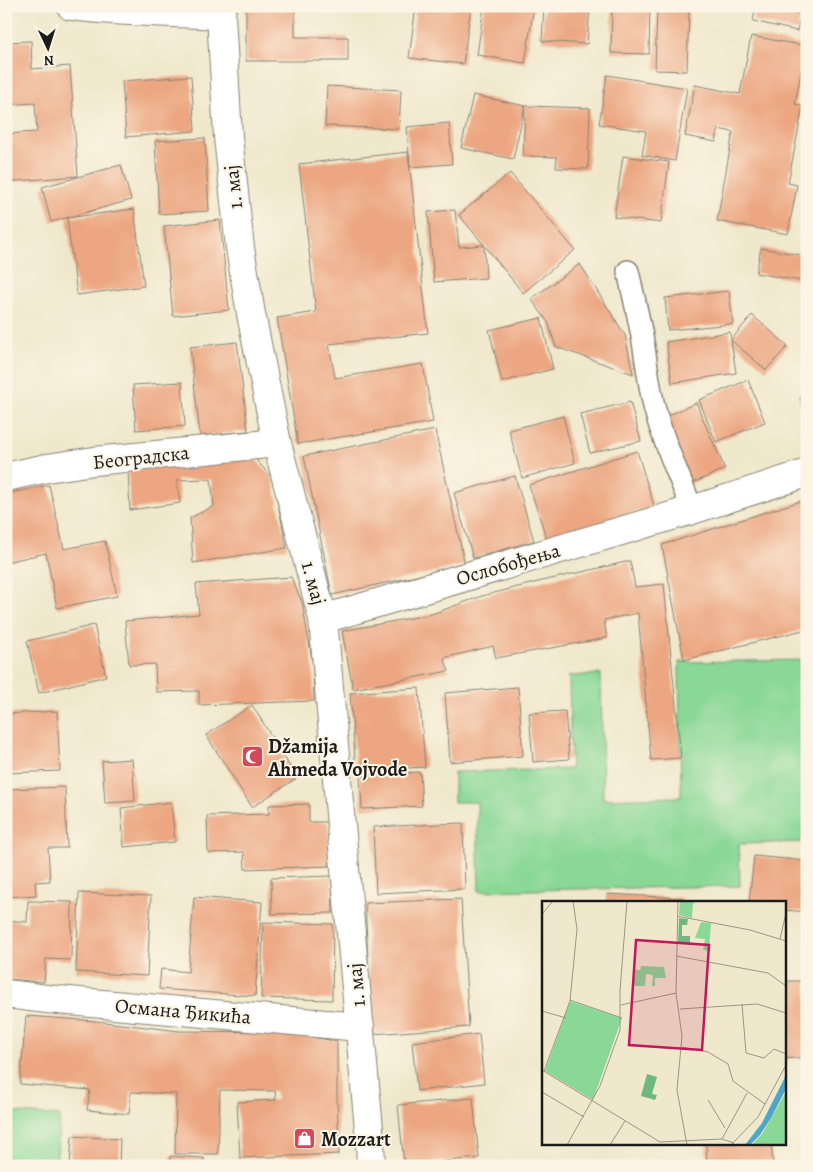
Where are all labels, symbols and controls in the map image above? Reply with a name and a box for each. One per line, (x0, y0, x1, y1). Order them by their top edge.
north arrow (22, 22, 72, 72)
text: N (43, 51, 55, 70)
street label: 1. мај (218, 164, 249, 210)
street label: Београдска (91, 439, 191, 476)
street label: Ослобођења (453, 537, 564, 592)
street label: 1. мај (295, 558, 332, 608)
place label: Džamija Ahmeda Vojvode (267, 733, 407, 783)
mosque icon: Džamija Ahmeda Vojvode (240, 745, 264, 769)
inset map (542, 901, 786, 1144)
street label: 1. мај (341, 962, 372, 1008)
street label: Османа Ђикића (114, 992, 253, 1031)
place label: Mozzart (321, 1126, 391, 1153)
shop icon: Mozzart (293, 1127, 317, 1151)

